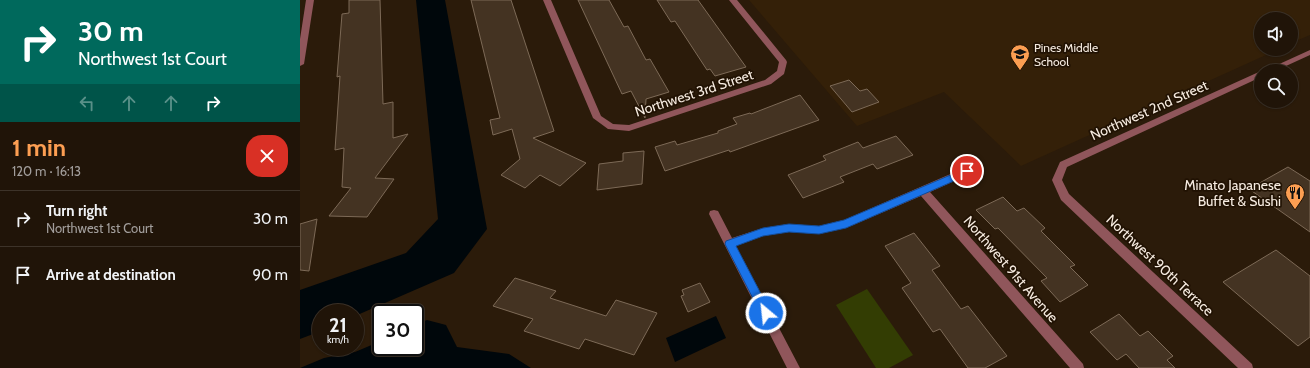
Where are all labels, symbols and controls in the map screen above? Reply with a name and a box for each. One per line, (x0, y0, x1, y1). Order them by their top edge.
map controls (1254, 12, 1298, 108)
button: sound (1254, 12, 1298, 56)
text: 30 m (78, 14, 144, 48)
icon: right (12, 16, 64, 68)
place label: Pines Middle School (1034, 40, 1098, 69)
school or university icon: Pines Middle School (1009, 43, 1031, 71)
text: Northwest 1st Court (78, 48, 227, 70)
button: search (1254, 64, 1298, 108)
street label: Northwest 3rd Street (632, 65, 756, 121)
street label: Northwest 2nd Street (1087, 76, 1211, 144)
icon: left (76, 92, 98, 114)
icon: ahead (118, 92, 140, 114)
icon: ahead (160, 92, 182, 114)
icon: right (202, 92, 224, 114)
text: 1 min (12, 133, 66, 162)
button: close (246, 135, 288, 177)
pin (950, 154, 984, 188)
icon: arrive (956, 160, 978, 182)
text: 120 m · 16:13 (12, 163, 81, 179)
place label: Minato Japanese Buffet & Sushi (1184, 176, 1281, 210)
restaurant icon: Minato Japanese Buffet & Sushi (1284, 182, 1306, 210)
text: Turn right (46, 202, 107, 220)
icon: right (12, 208, 34, 230)
text: 30 m (253, 210, 288, 228)
street label: Northwest 90th Terrace (1102, 211, 1218, 319)
street label: Northwest 91st Avenue (960, 212, 1062, 326)
text: Northwest 1st Court (46, 220, 153, 236)
icon: arrive (12, 264, 34, 286)
text: Arrive at destination (46, 266, 176, 284)
text: 90 m (252, 266, 288, 284)
position arrow (745, 292, 787, 334)
speed limit sign: 30 (372, 304, 424, 356)
text: 21 (329, 313, 347, 337)
text: km/h (327, 333, 349, 346)

